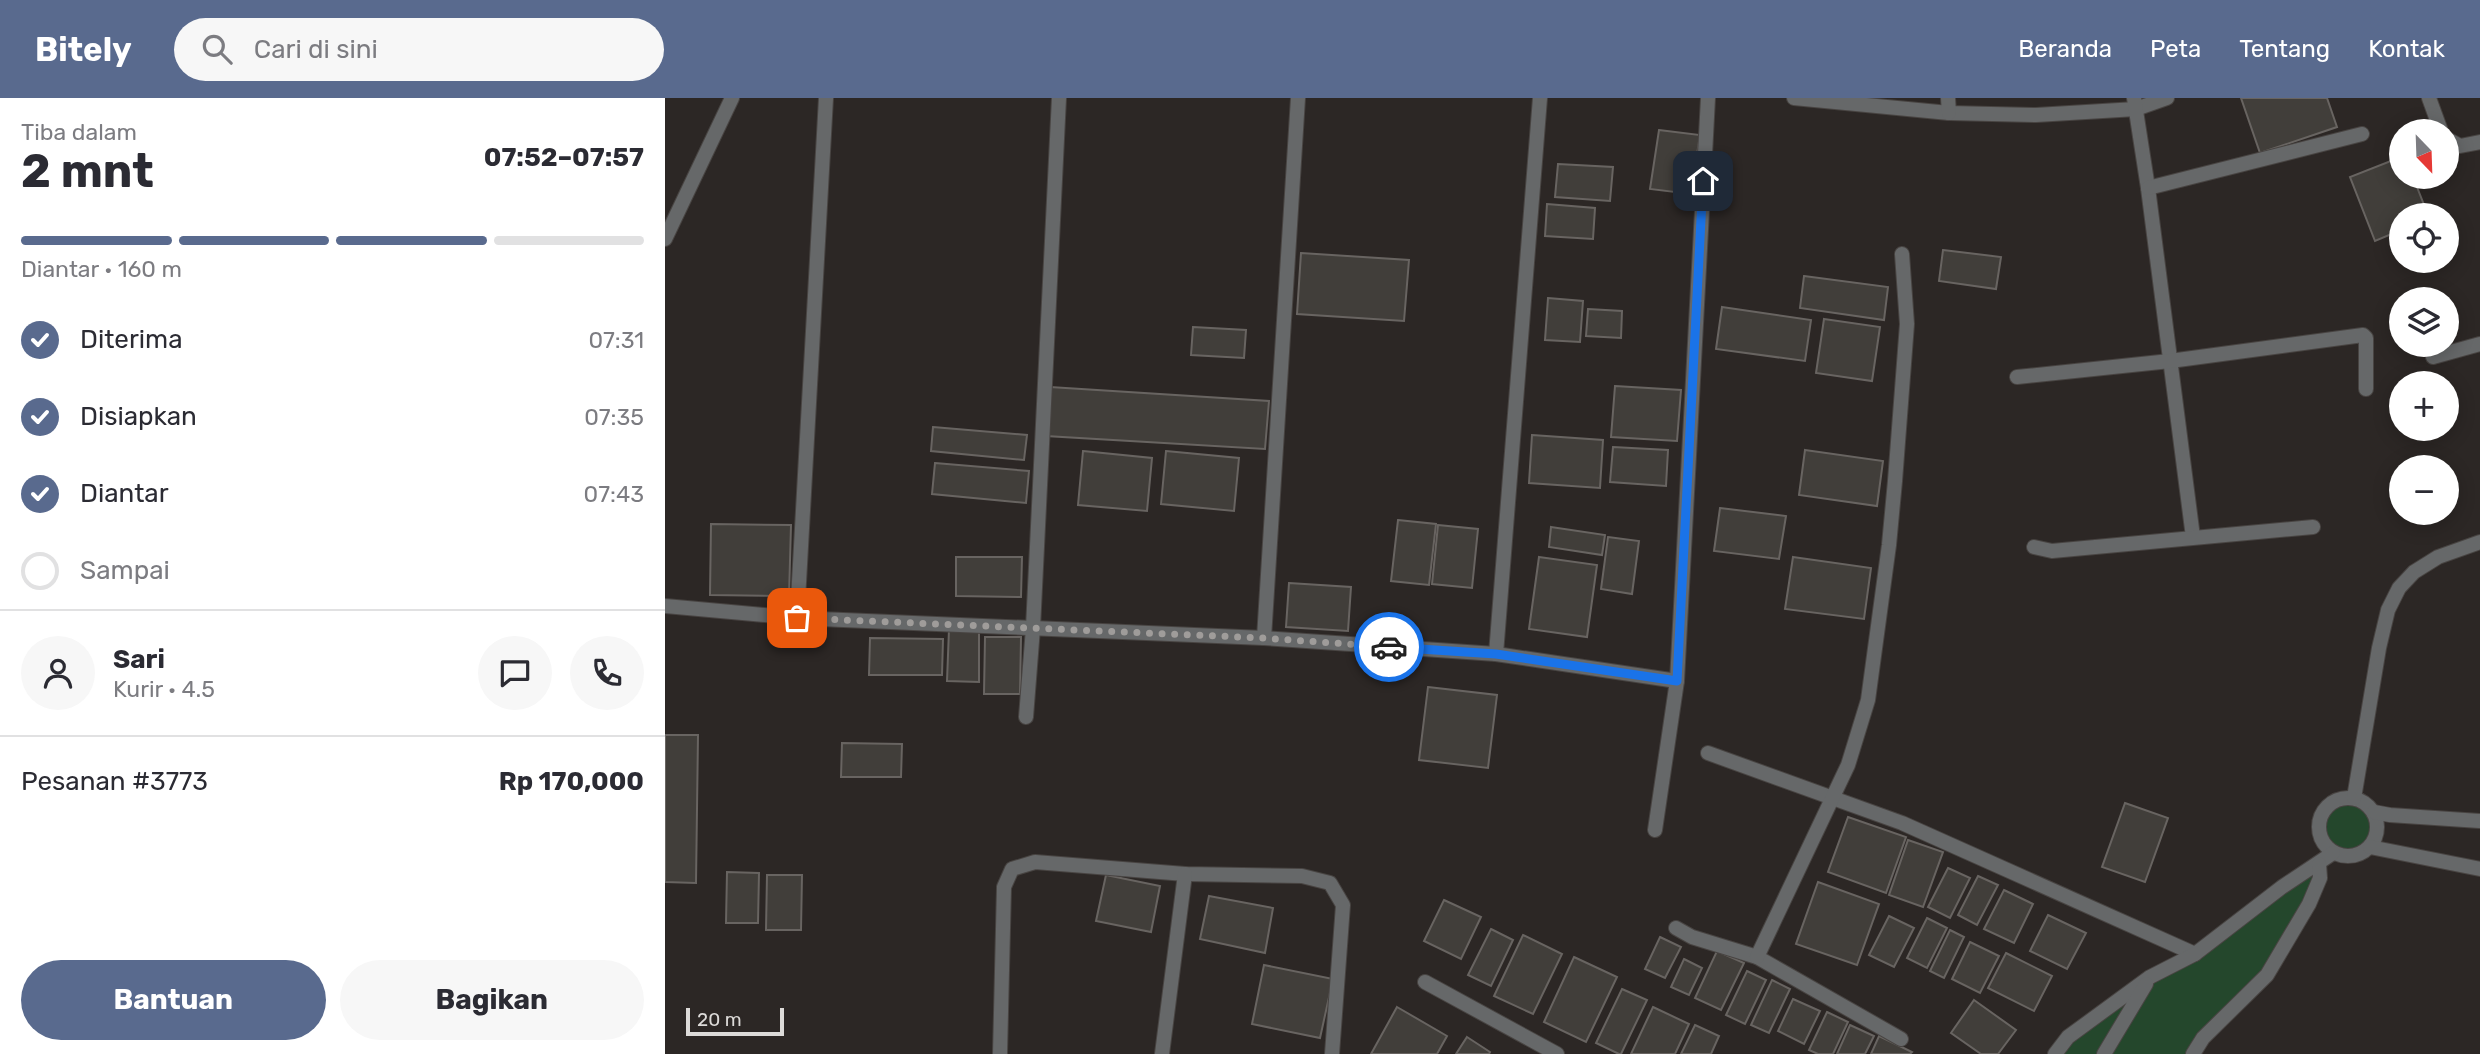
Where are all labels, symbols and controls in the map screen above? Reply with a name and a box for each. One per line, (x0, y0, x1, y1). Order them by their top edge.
search box (174, 18, 664, 81)
text: Bitely (35, 30, 132, 69)
icon: search (198, 30, 236, 68)
text: Cari di sini (254, 34, 378, 65)
text: Beranda (2018, 35, 2112, 63)
text: Peta (2150, 35, 2201, 63)
text: Tentang (2239, 35, 2330, 63)
text: Kontak (2368, 35, 2445, 63)
text: Tiba dalam (21, 118, 137, 146)
north arrow (2389, 119, 2459, 189)
map controls (2389, 119, 2459, 525)
text: 07:52–07:57 (484, 142, 644, 173)
text: 2 mnt (21, 144, 154, 199)
pin (1673, 151, 1733, 211)
icon: home (1684, 162, 1722, 200)
button: locate (2389, 203, 2459, 273)
text: Diantar · 160 m (21, 255, 182, 283)
button: layers (2389, 287, 2459, 357)
icon: check (21, 321, 59, 359)
text: Diterima (80, 324, 183, 355)
text: 07:31 (588, 326, 644, 354)
button: + (2389, 371, 2459, 441)
icon: check (21, 398, 59, 436)
text: Disiapkan (80, 401, 197, 432)
text: 07:35 (584, 403, 644, 431)
button: − (2389, 455, 2459, 525)
icon: check (21, 475, 59, 513)
text: Diantar (80, 478, 169, 509)
text: 07:43 (584, 480, 644, 508)
text: Sampai (80, 555, 170, 586)
pin (767, 588, 827, 648)
icon: bag (778, 599, 816, 637)
courier (1354, 612, 1424, 682)
icon: car (1370, 628, 1408, 666)
button: person (21, 636, 95, 710)
button: chat (478, 636, 552, 710)
button: phone (570, 636, 644, 710)
text: Sari (113, 644, 165, 675)
text: Kurir · 4.5 (113, 675, 215, 703)
text: Pesanan #3773 (21, 766, 208, 797)
text: Rp 170,000 (499, 766, 644, 797)
button: Bantuan (21, 960, 326, 1040)
button: Bagikan (340, 960, 644, 1040)
scale bar (686, 1005, 784, 1037)
text: 20 m (697, 1008, 742, 1031)

